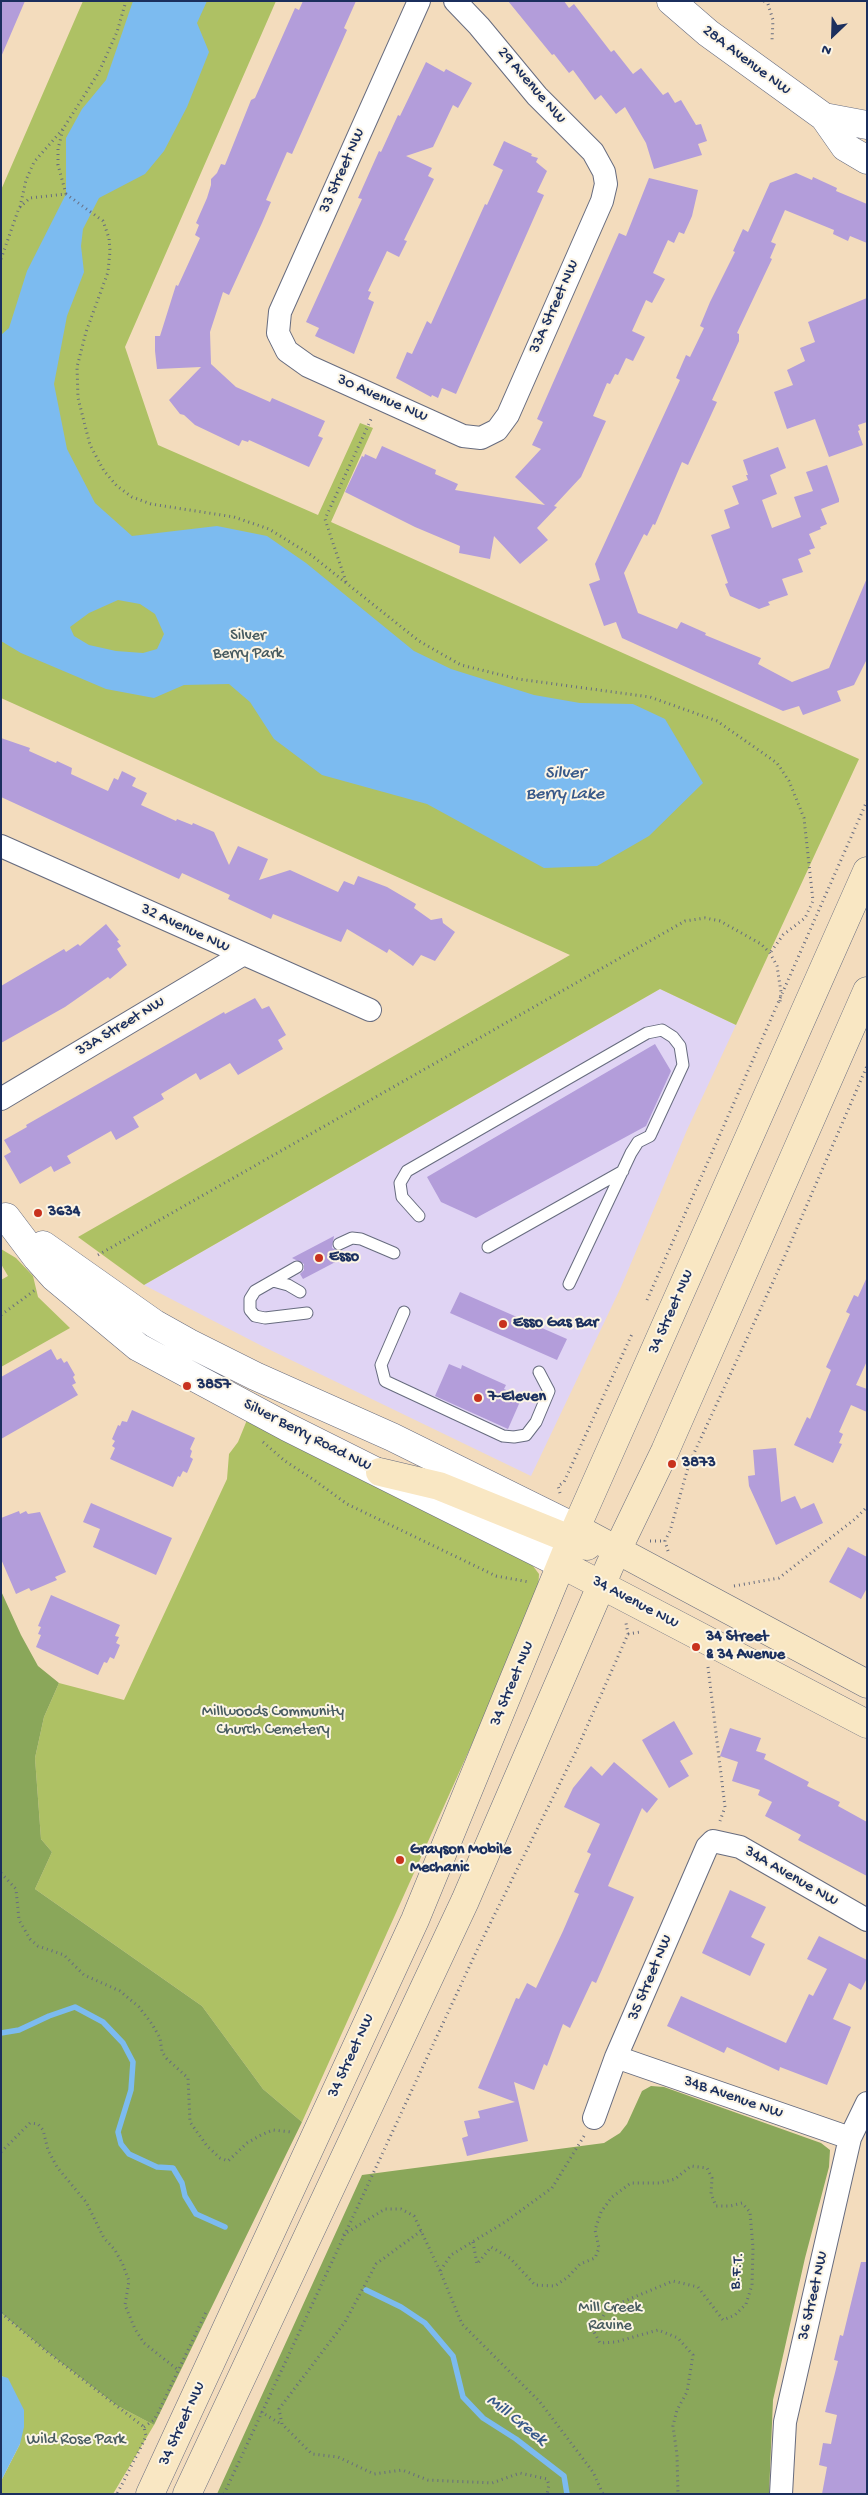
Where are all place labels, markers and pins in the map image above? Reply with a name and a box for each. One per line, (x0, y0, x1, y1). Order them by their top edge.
place label: 3634 (48, 1203, 80, 1223)
marker: 3634 (32, 1207, 44, 1219)
place label: Esso (329, 1248, 359, 1268)
marker: Esso (313, 1252, 325, 1264)
place label: Esso Gas Bar (513, 1314, 598, 1334)
marker: Esso Gas Bar (497, 1318, 509, 1330)
place label: 3857 (197, 1376, 231, 1396)
marker: 3857 (181, 1380, 193, 1392)
place label: 7-Eleven (488, 1388, 546, 1408)
marker: 7-Eleven (472, 1392, 484, 1404)
place label: 3873 (682, 1454, 716, 1474)
marker: 3873 (666, 1458, 678, 1470)
place label: 34 Street & 34 Avenue (706, 1628, 785, 1666)
marker: 34 Street & 34 Avenue (690, 1641, 702, 1653)
place label: Grayson Mobile Mechanic (410, 1841, 511, 1879)
marker: Grayson Mobile Mechanic (394, 1854, 406, 1866)

